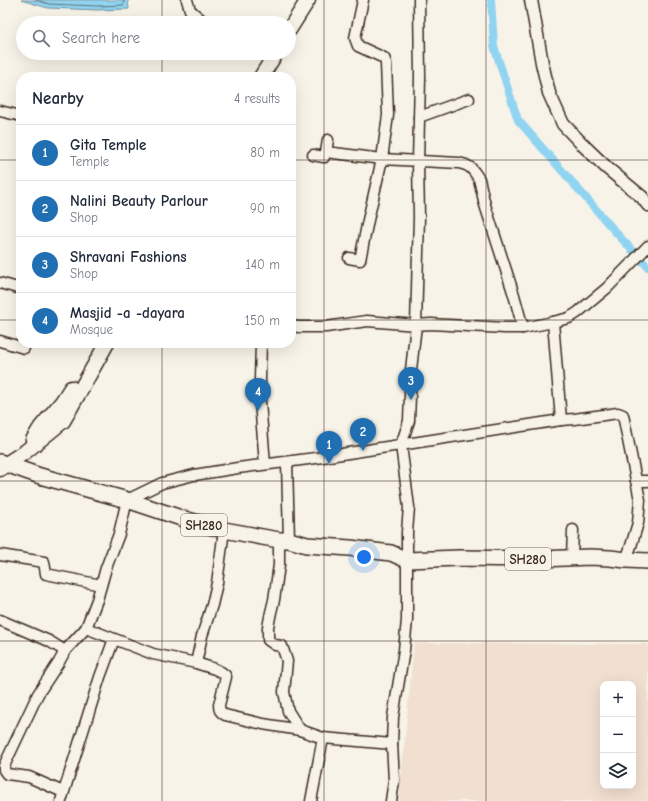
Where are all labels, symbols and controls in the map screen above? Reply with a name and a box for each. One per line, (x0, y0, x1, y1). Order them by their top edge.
search box (16, 16, 296, 60)
icon: search (30, 27, 52, 49)
text: Search here (62, 29, 140, 47)
text: Nearby (32, 89, 83, 108)
text: 4 results (234, 91, 280, 106)
text: Gita Temple (70, 136, 146, 154)
text: 1 (42, 145, 48, 160)
text: 80 m (250, 145, 280, 160)
text: Temple (70, 154, 109, 169)
text: Nalini Beauty Parlour (70, 192, 208, 210)
text: 2 (42, 201, 48, 216)
text: 90 m (250, 201, 280, 216)
text: Shop (70, 210, 98, 225)
text: Shravani Fashions (70, 248, 187, 266)
text: 3 (42, 257, 48, 272)
text: 140 m (246, 257, 280, 272)
text: Shop (70, 266, 98, 281)
text: Masjid -a -dayara (70, 304, 185, 322)
text: 4 (42, 313, 48, 328)
text: 150 m (245, 313, 280, 328)
text: Mosque (70, 322, 113, 337)
pin: 3 (398, 367, 424, 400)
pin: 4 (245, 378, 271, 411)
pin: 2 (350, 418, 376, 451)
pin: 1 (316, 431, 342, 464)
road number: SH280 (181, 514, 227, 536)
your location (354, 547, 374, 567)
road number: SH280 (505, 548, 551, 570)
map controls (600, 681, 636, 789)
button: + (600, 681, 636, 717)
button: − (600, 717, 636, 753)
button: layers (600, 753, 636, 789)

